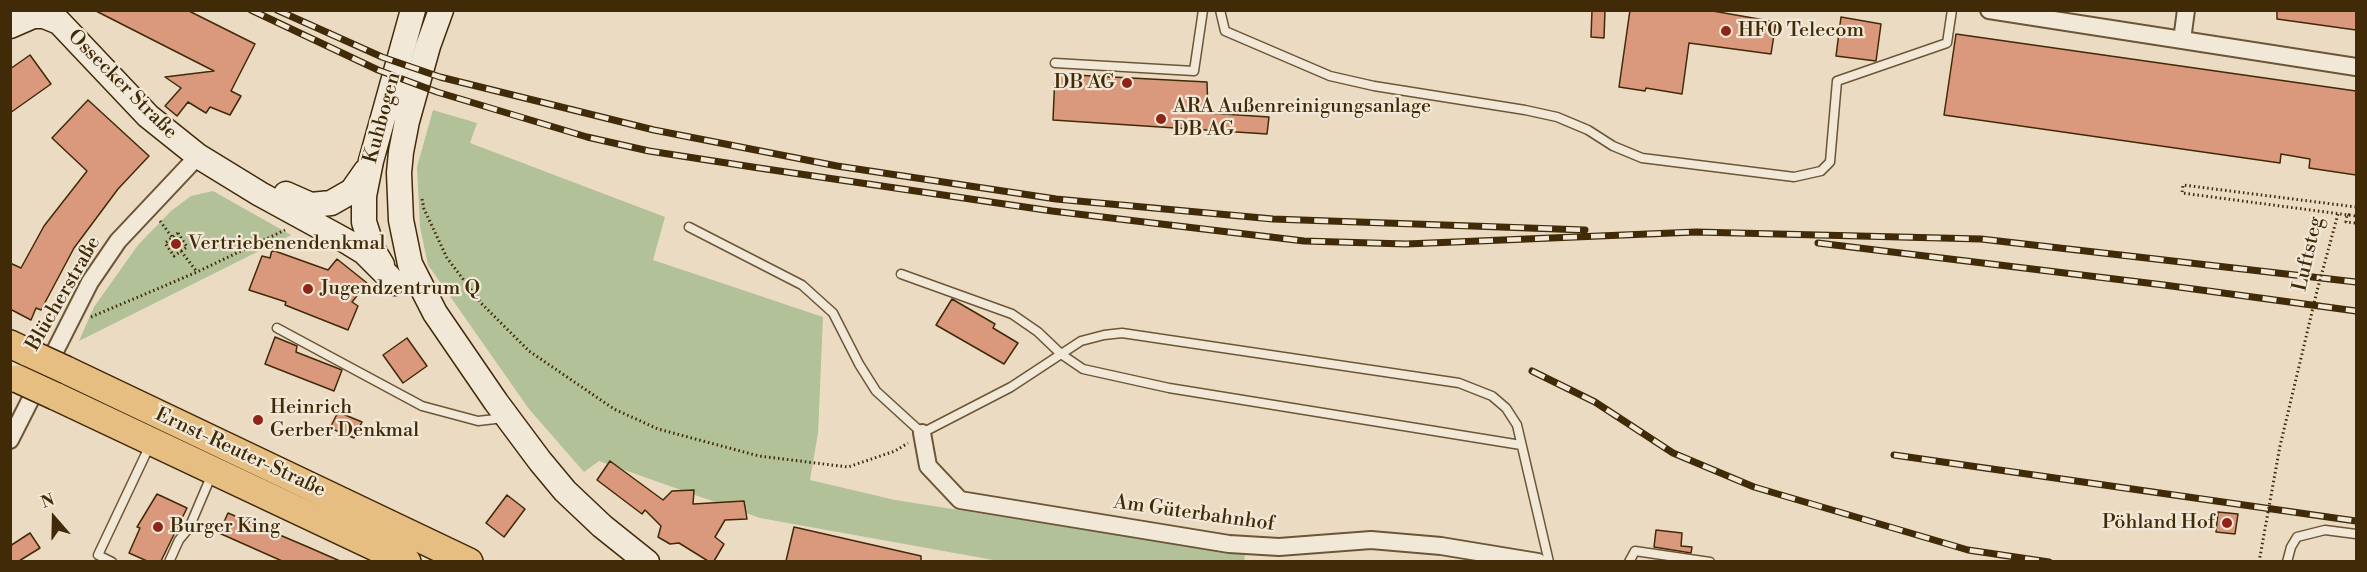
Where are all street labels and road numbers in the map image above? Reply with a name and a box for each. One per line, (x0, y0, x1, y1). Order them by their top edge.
street label: Ossecker Straße (62, 25, 182, 145)
street label: Kuhbogen (359, 70, 407, 166)
street label: Luftsteg (2289, 214, 2329, 294)
street label: Blücherstraße (22, 233, 106, 355)
street label: Ernst-Reuter-Straße (151, 403, 329, 503)
street label: Am Güterbahnhof (1112, 491, 1276, 537)

